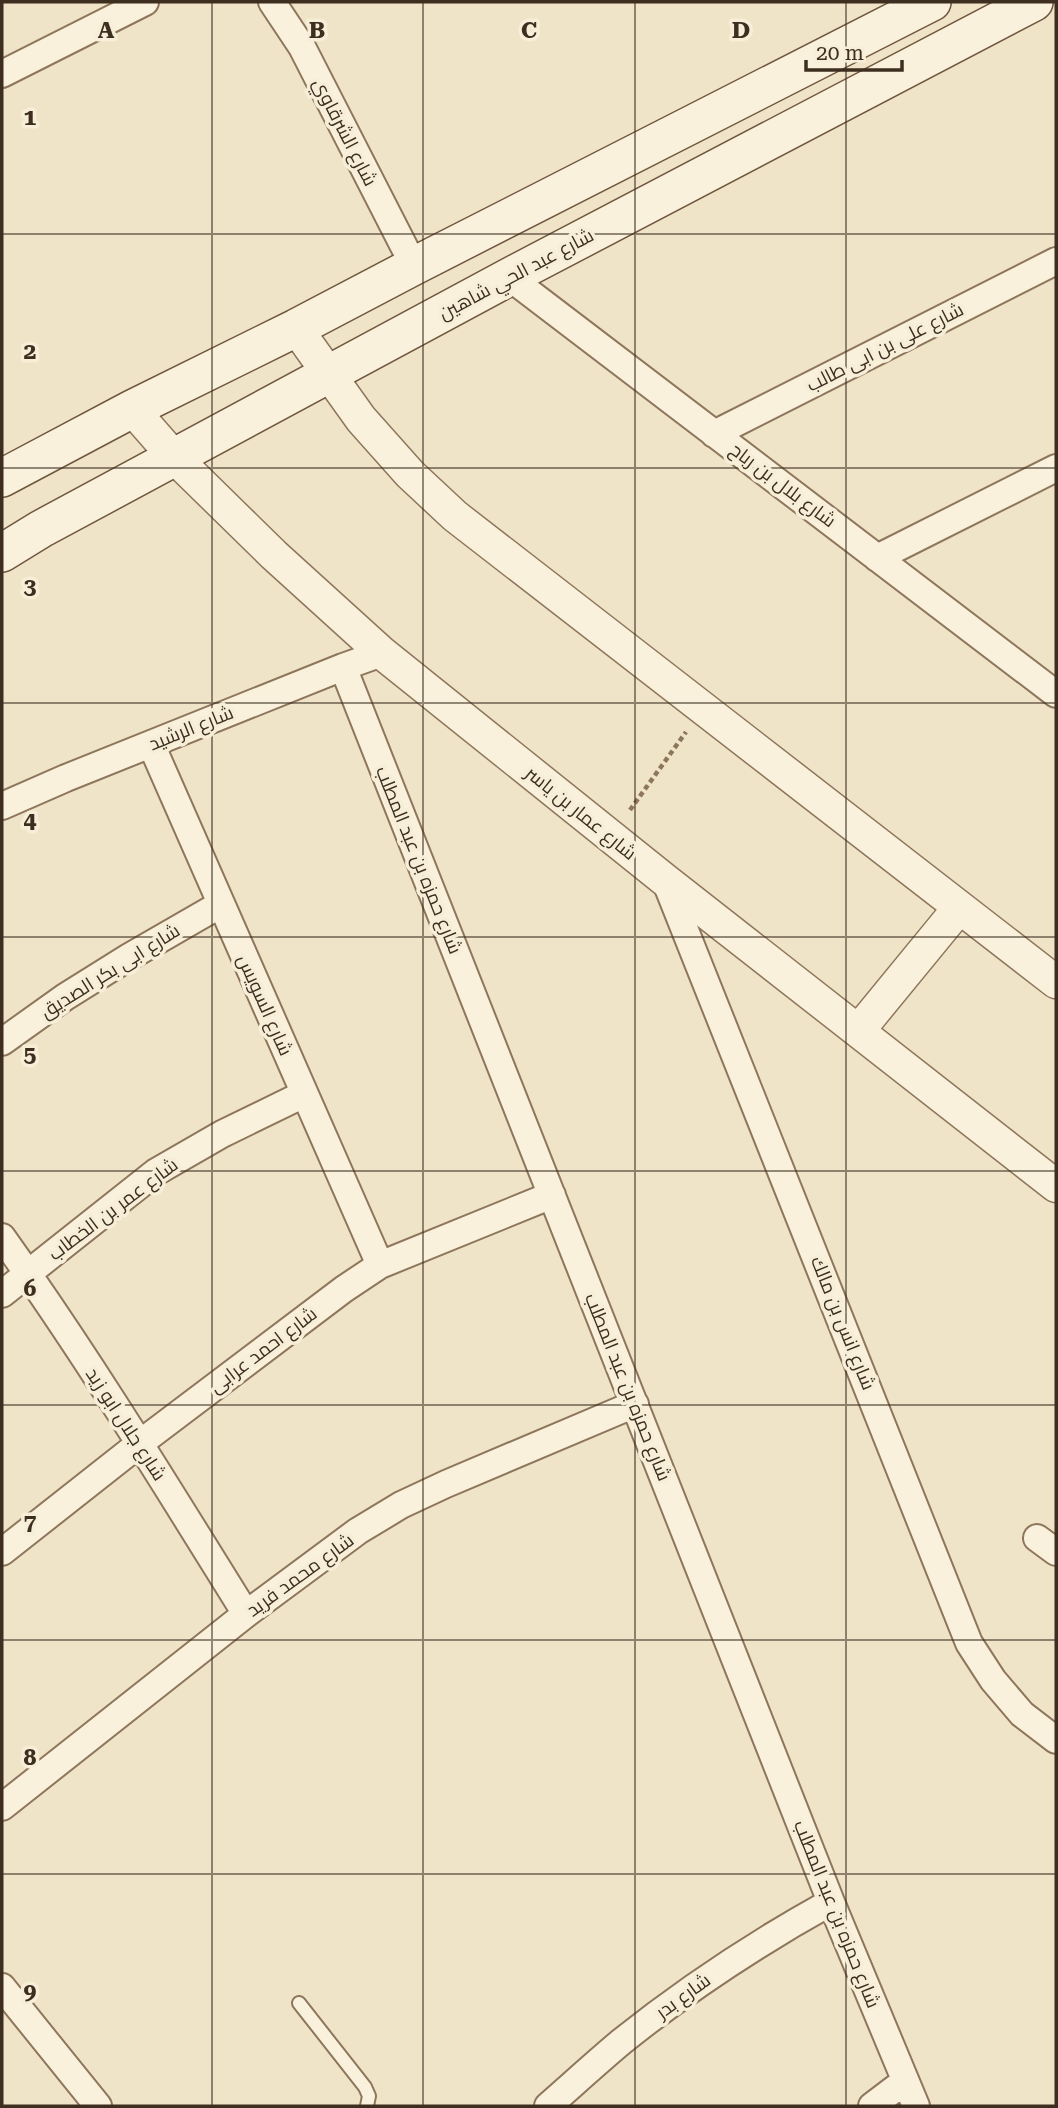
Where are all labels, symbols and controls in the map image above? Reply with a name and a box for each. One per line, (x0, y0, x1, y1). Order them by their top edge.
text: A (98, 17, 115, 44)
text: B (309, 17, 325, 44)
text: C (521, 17, 537, 44)
text: D (732, 17, 750, 44)
scale bar (806, 28, 902, 72)
text: 20 m (816, 41, 864, 65)
street label: شارع الشرقاوي (305, 74, 382, 191)
text: 1 (24, 104, 37, 131)
street label: شارع عبد الحي شاهين (435, 223, 599, 327)
street label: شارع على بن ابى طالب (803, 297, 968, 398)
text: 2 (24, 338, 36, 365)
street label: شارع بلال بن رباح (724, 438, 841, 534)
text: 3 (24, 573, 37, 600)
street label: شارع الرشيد (145, 701, 237, 757)
street label: شارع عمار بن ياسر (519, 761, 641, 866)
street label: شارع حمزه بن عبد المطلب (369, 763, 467, 958)
text: 4 (24, 807, 37, 834)
street label: شارع ابى بكر الصديق (36, 919, 185, 1025)
street label: شارع السويس (231, 951, 297, 1060)
text: 5 (24, 1041, 37, 1068)
street label: شارع عمر بن الخطاب (44, 1153, 183, 1267)
street label: شارع انس بن مالك (804, 1253, 880, 1394)
text: 6 (24, 1275, 37, 1302)
street label: شارع حمزه بن عبد المطلب (578, 1290, 676, 1485)
street label: شارع احمد عرابى (205, 1302, 323, 1400)
street label: شارع جلال ابو زيد (79, 1363, 171, 1486)
text: 7 (24, 1509, 37, 1536)
street label: شارع محمد فريد (242, 1528, 359, 1623)
text: 8 (24, 1744, 37, 1771)
street label: شارع حمزه بن عبد المطلب (787, 1817, 885, 2012)
street label: شارع بدر (650, 1969, 716, 2026)
text: 9 (24, 1978, 37, 2005)

